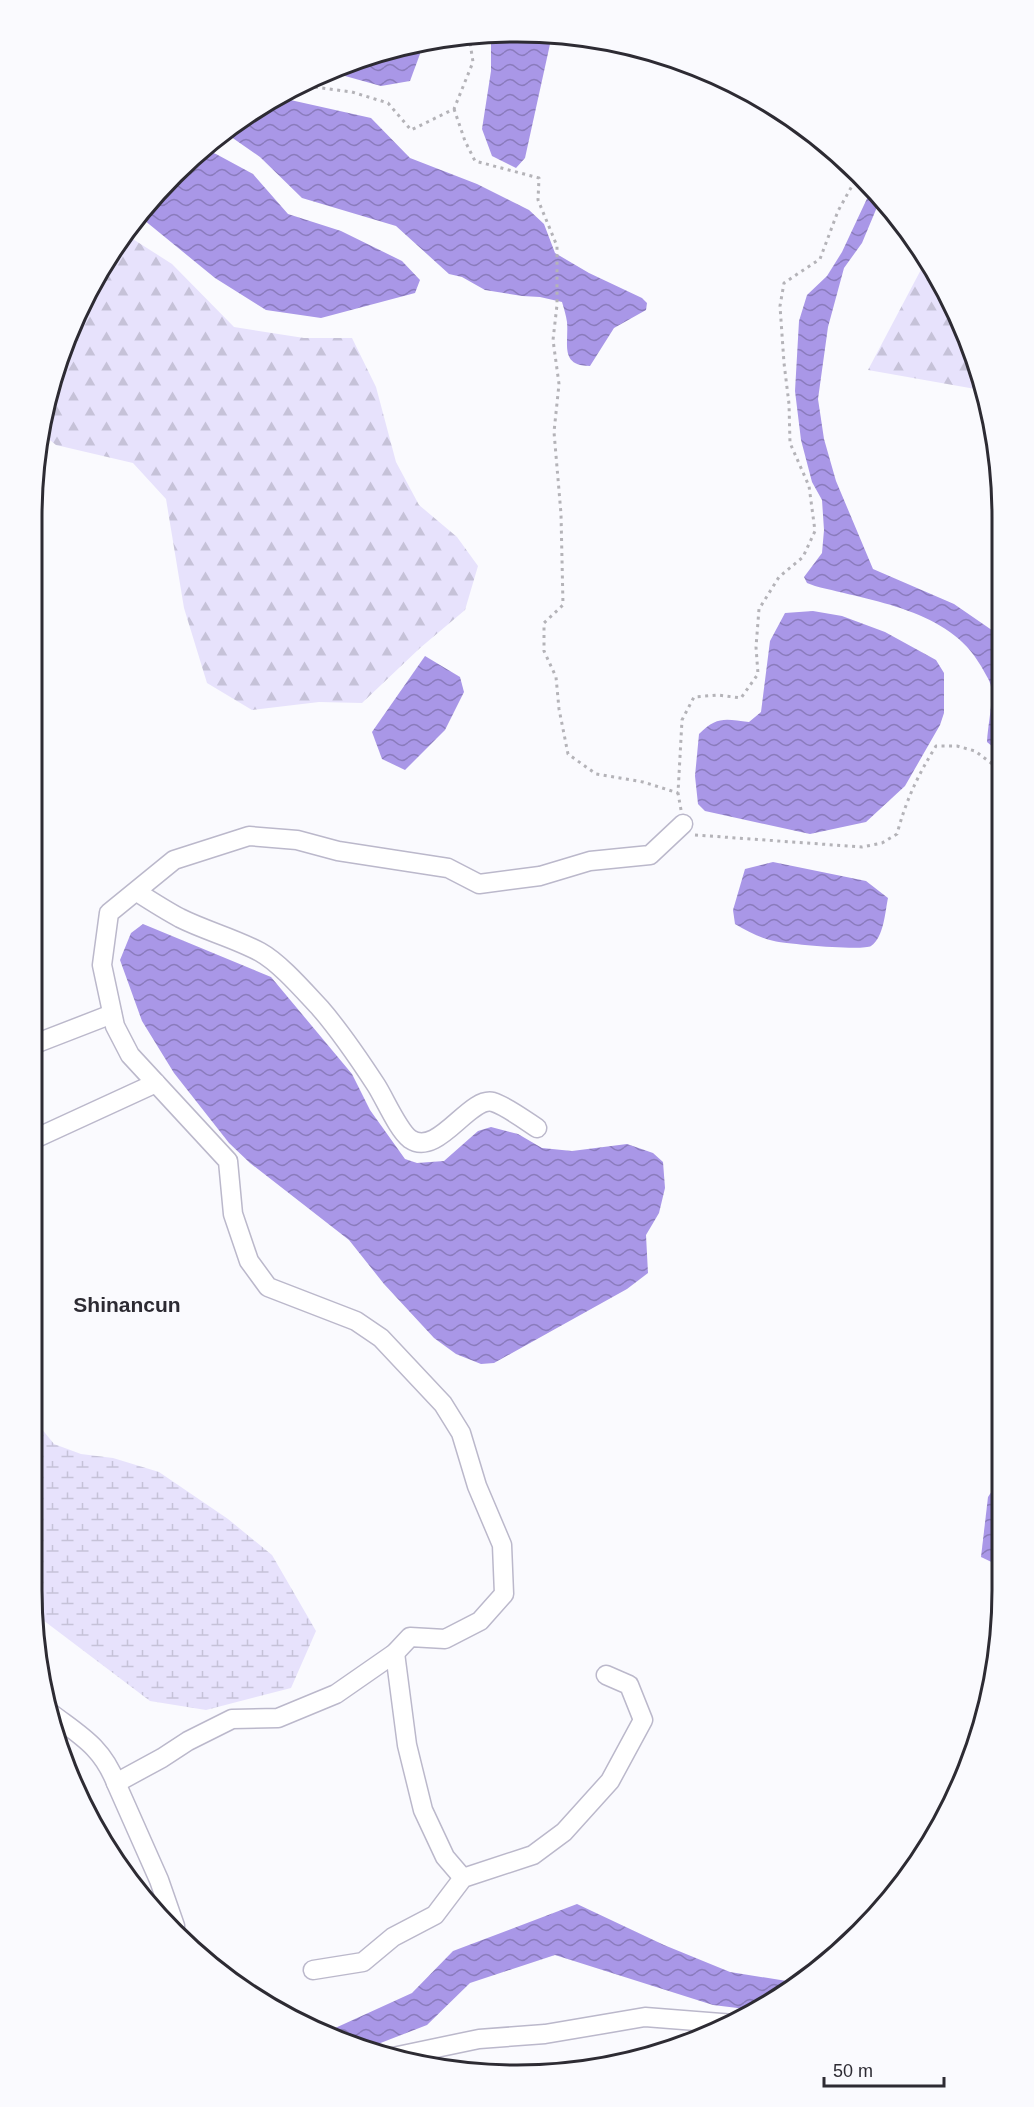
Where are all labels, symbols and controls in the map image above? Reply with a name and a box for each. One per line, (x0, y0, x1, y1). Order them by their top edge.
district label: Shinancun (73, 1293, 181, 1316)
scale bar (824, 2050, 944, 2088)
text: 50 m (833, 2061, 873, 2081)

